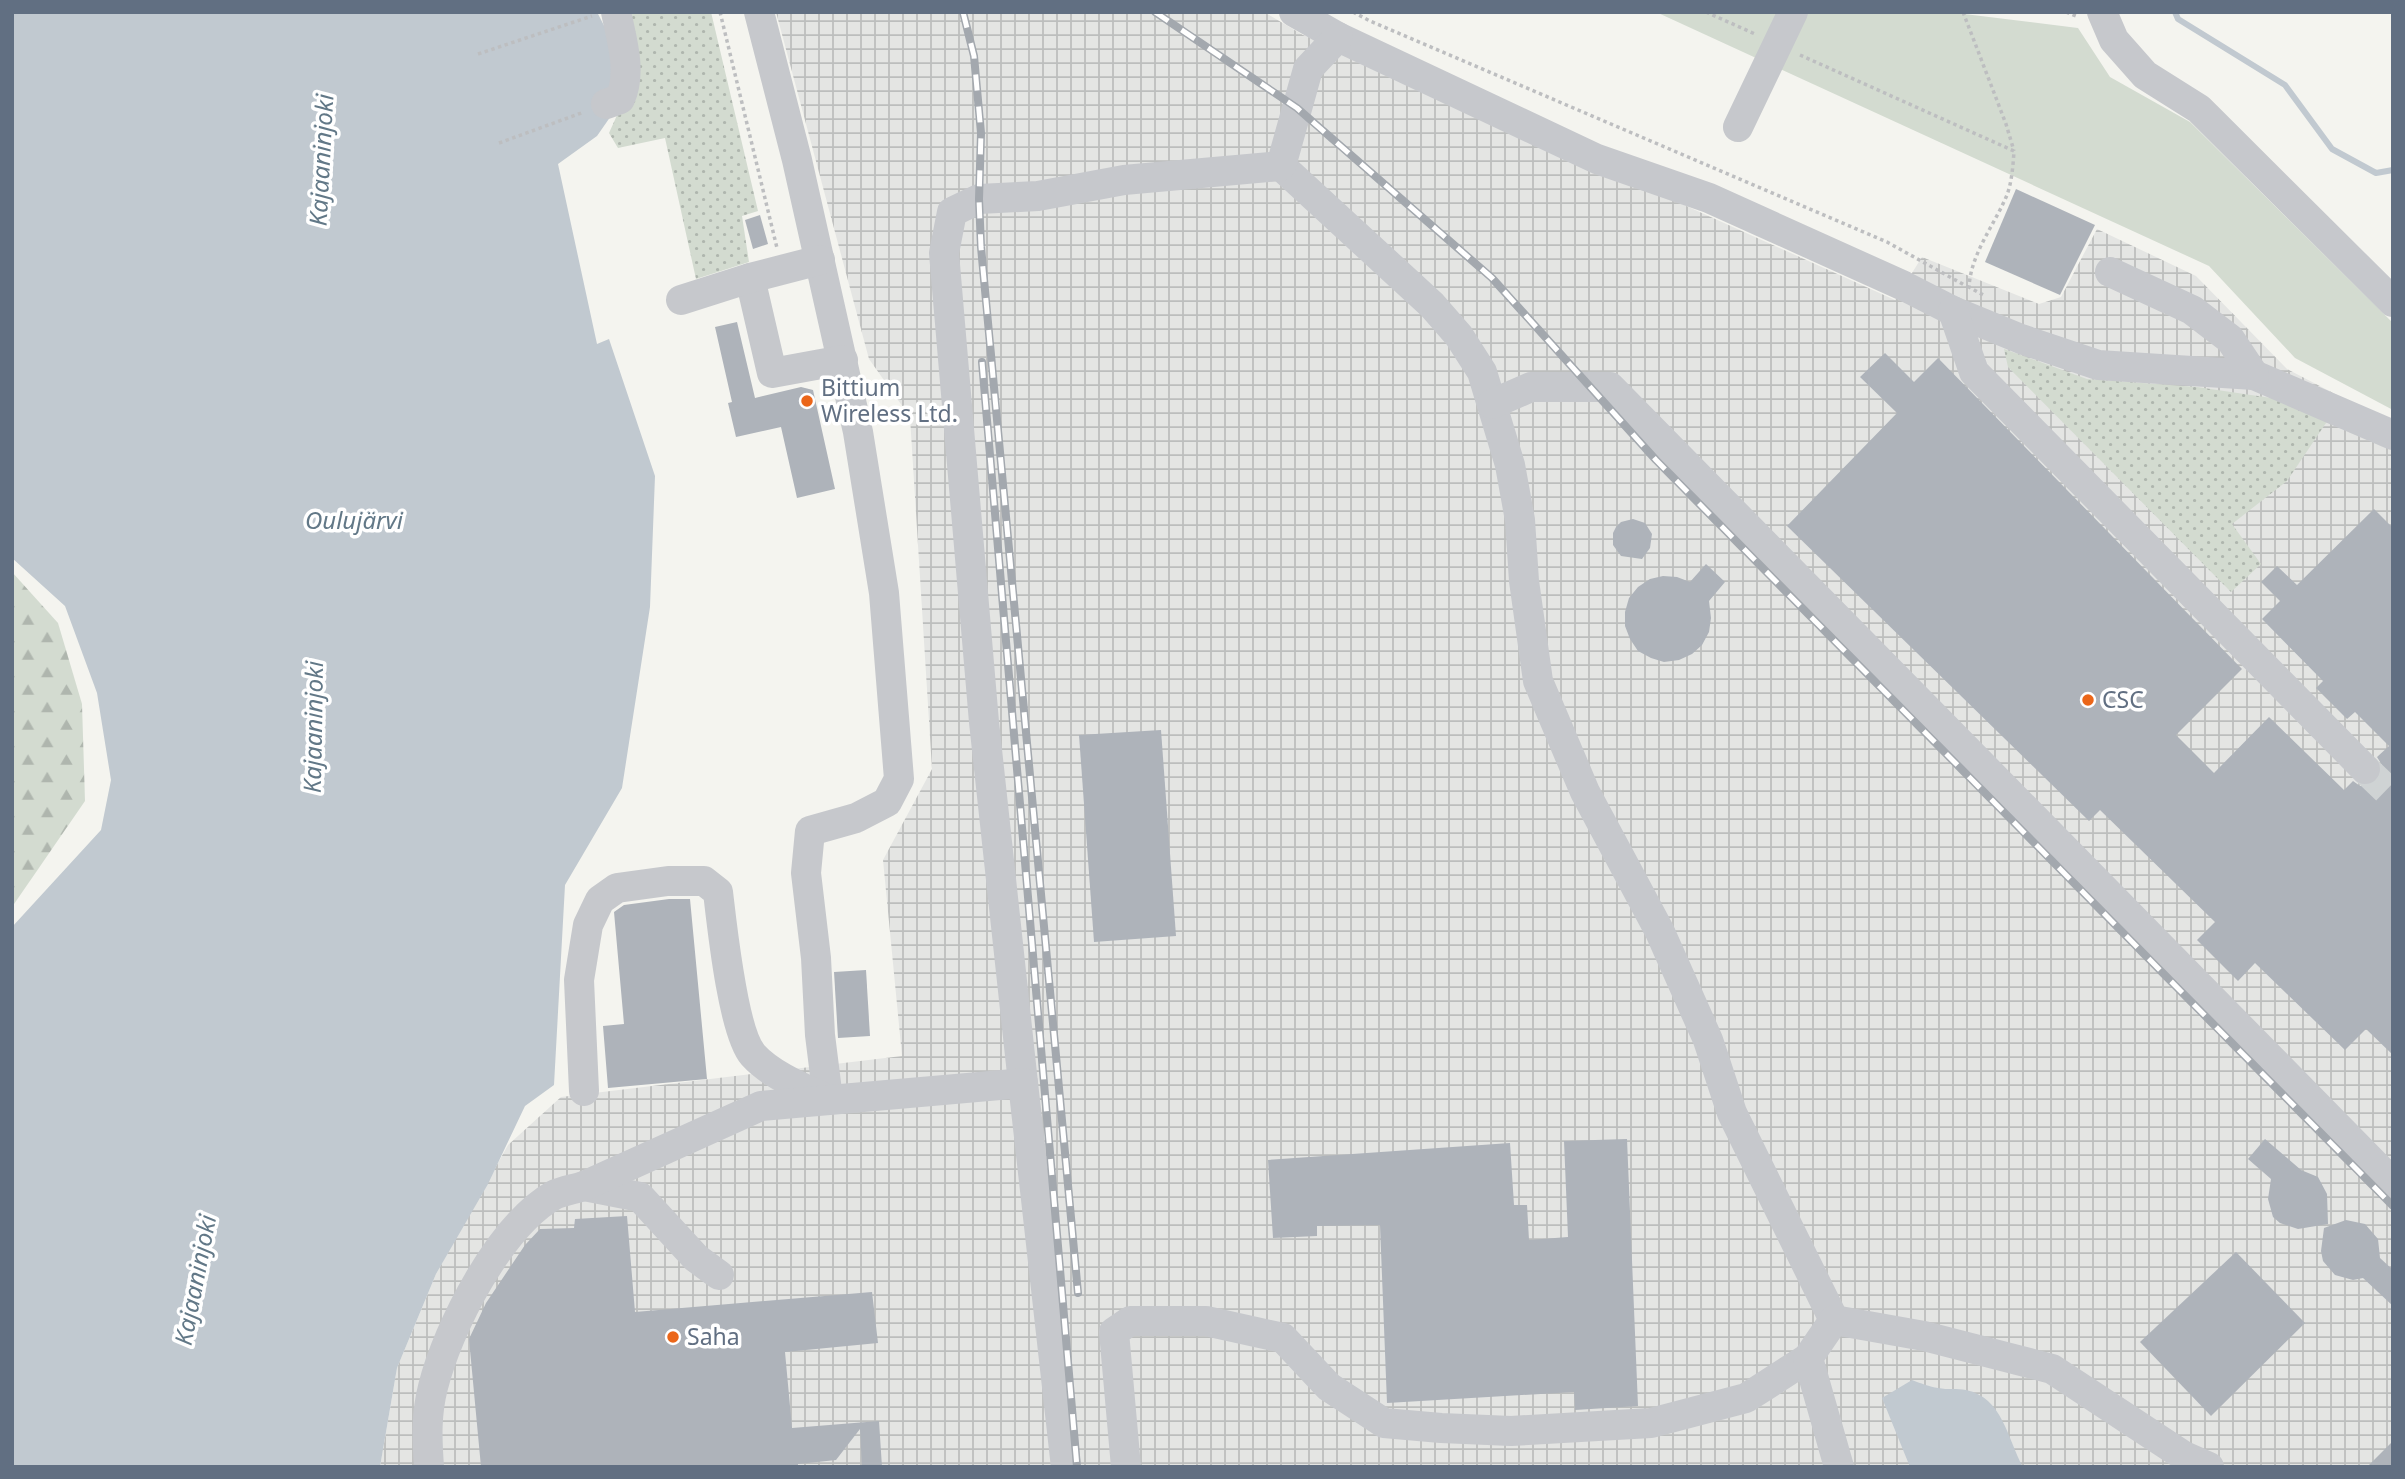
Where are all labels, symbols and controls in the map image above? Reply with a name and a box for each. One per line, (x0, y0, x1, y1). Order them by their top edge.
water label: Kajaaninjoki (301, 92, 340, 227)
place label: Bittium Wireless Ltd. (821, 371, 958, 429)
marker: Bittium Wireless Ltd. (799, 393, 815, 409)
water label: Oulujärvi (305, 503, 404, 536)
water label: Kajaaninjoki (295, 660, 330, 793)
place label: CSC (2102, 683, 2144, 715)
marker: CSC (2080, 692, 2096, 708)
water label: Kajaaninjoki (166, 1211, 224, 1348)
place label: Saha (687, 1320, 740, 1352)
marker: Saha (665, 1329, 681, 1345)

